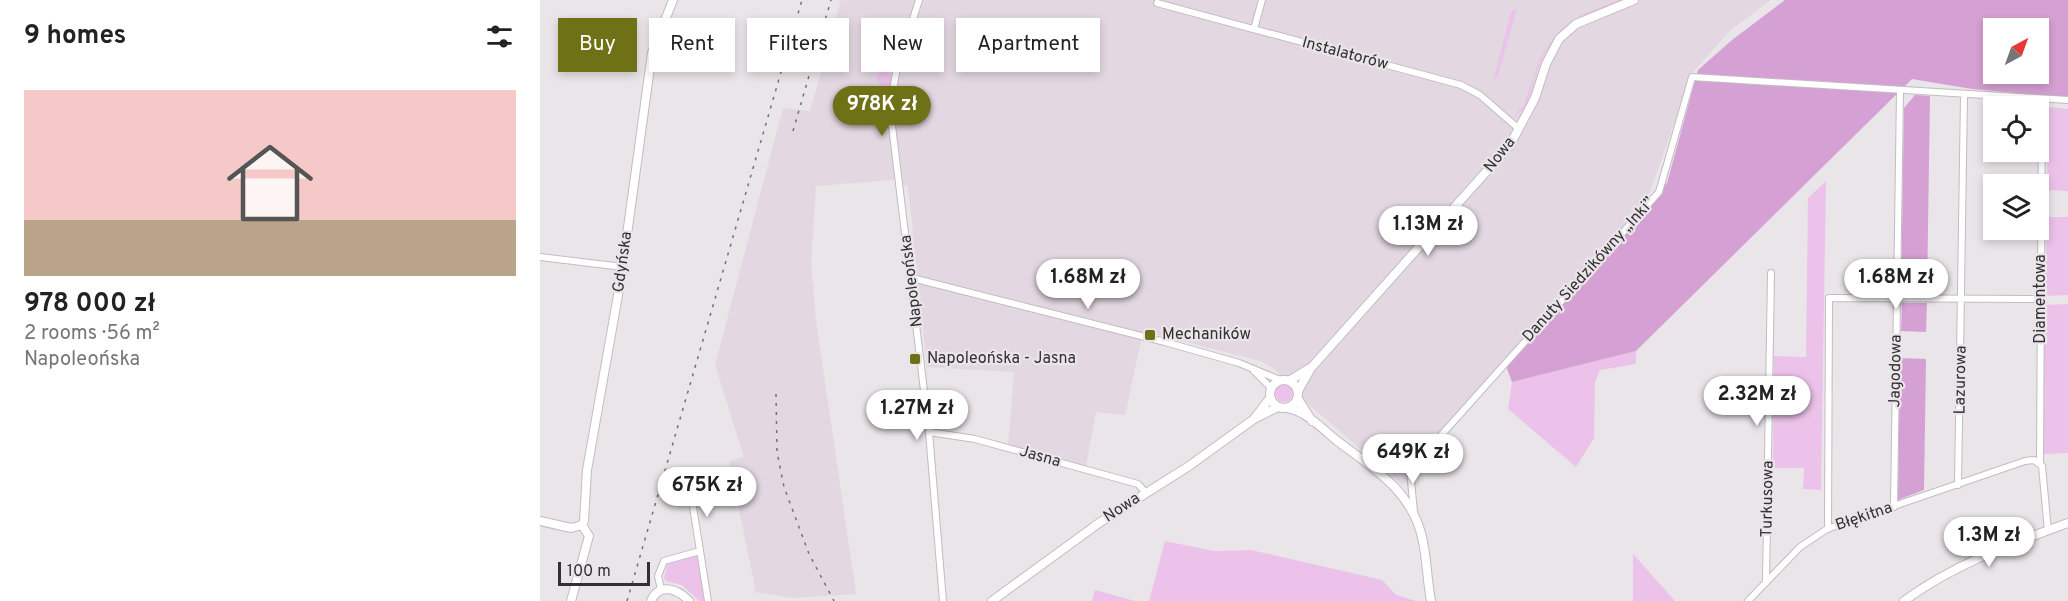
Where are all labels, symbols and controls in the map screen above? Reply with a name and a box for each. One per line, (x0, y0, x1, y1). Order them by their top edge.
chip: Buy (558, 18, 637, 72)
chip: Rent (649, 18, 735, 72)
chip: Filters (747, 18, 849, 72)
chip: New (861, 18, 944, 72)
chip: Apartment (956, 18, 1100, 72)
north arrow (1983, 18, 2049, 84)
map controls (1983, 18, 2049, 240)
text: 9 homes (24, 20, 126, 53)
icon: filters (483, 20, 516, 53)
street label: Instalatorów (1300, 33, 1390, 75)
pin: 978K zł (827, 86, 937, 137)
text: 978K zł (847, 92, 917, 118)
button: locate (1983, 96, 2049, 162)
icon: home (216, 129, 324, 237)
street label: Nowa (1480, 133, 1520, 177)
button: layers (1983, 174, 2049, 240)
street label: Danuty Siedzikówny „Inki” (1519, 193, 1660, 347)
pin: 1.13M zł (1366, 206, 1490, 257)
text: 1.13M zł (1393, 212, 1463, 238)
street label: Gdyńska (609, 230, 637, 294)
street label: Napoleońska (896, 234, 928, 328)
street label: Diamentowa (2031, 254, 2051, 344)
pin: 1.68M zł (1026, 259, 1150, 310)
pin: 1.68M zł (1834, 259, 1958, 310)
text: 1.68M zł (1050, 265, 1126, 291)
text: 1.68M zł (1858, 265, 1934, 291)
text: 978 000 zł (24, 288, 155, 321)
text: 2 rooms · 56 m² (24, 321, 160, 347)
place label: Mechaników (1162, 325, 1251, 345)
marker: Mechaników (1143, 328, 1157, 342)
street label: Jagodowa (1885, 334, 1907, 408)
street label: Lazurowa (1950, 345, 1972, 415)
text: Napoleońska (24, 347, 140, 373)
place label: Napoleońska - Jasna (927, 349, 1076, 369)
marker: Napoleońska - Jasna (908, 352, 922, 366)
pin: 2.32M zł (1695, 376, 1819, 427)
text: 2.32M zł (1718, 382, 1796, 408)
pin: 1.27M zł (855, 390, 979, 441)
text: 1.27M zł (880, 396, 954, 422)
pin: 649K zł (1358, 434, 1468, 485)
text: 649K zł (1376, 440, 1450, 466)
street label: Jasna (1017, 442, 1063, 472)
street label: Turkusowa (1757, 460, 1779, 538)
pin: 675K zł (652, 467, 762, 518)
text: 675K zł (671, 473, 743, 499)
street label: Nowa (1100, 489, 1144, 527)
street label: Błękitna (1833, 498, 1895, 536)
pin: 1.3M zł (1934, 517, 2044, 568)
text: 1.3M zł (1958, 523, 2020, 549)
scale bar (558, 559, 650, 586)
text: 100 m (567, 562, 611, 582)

